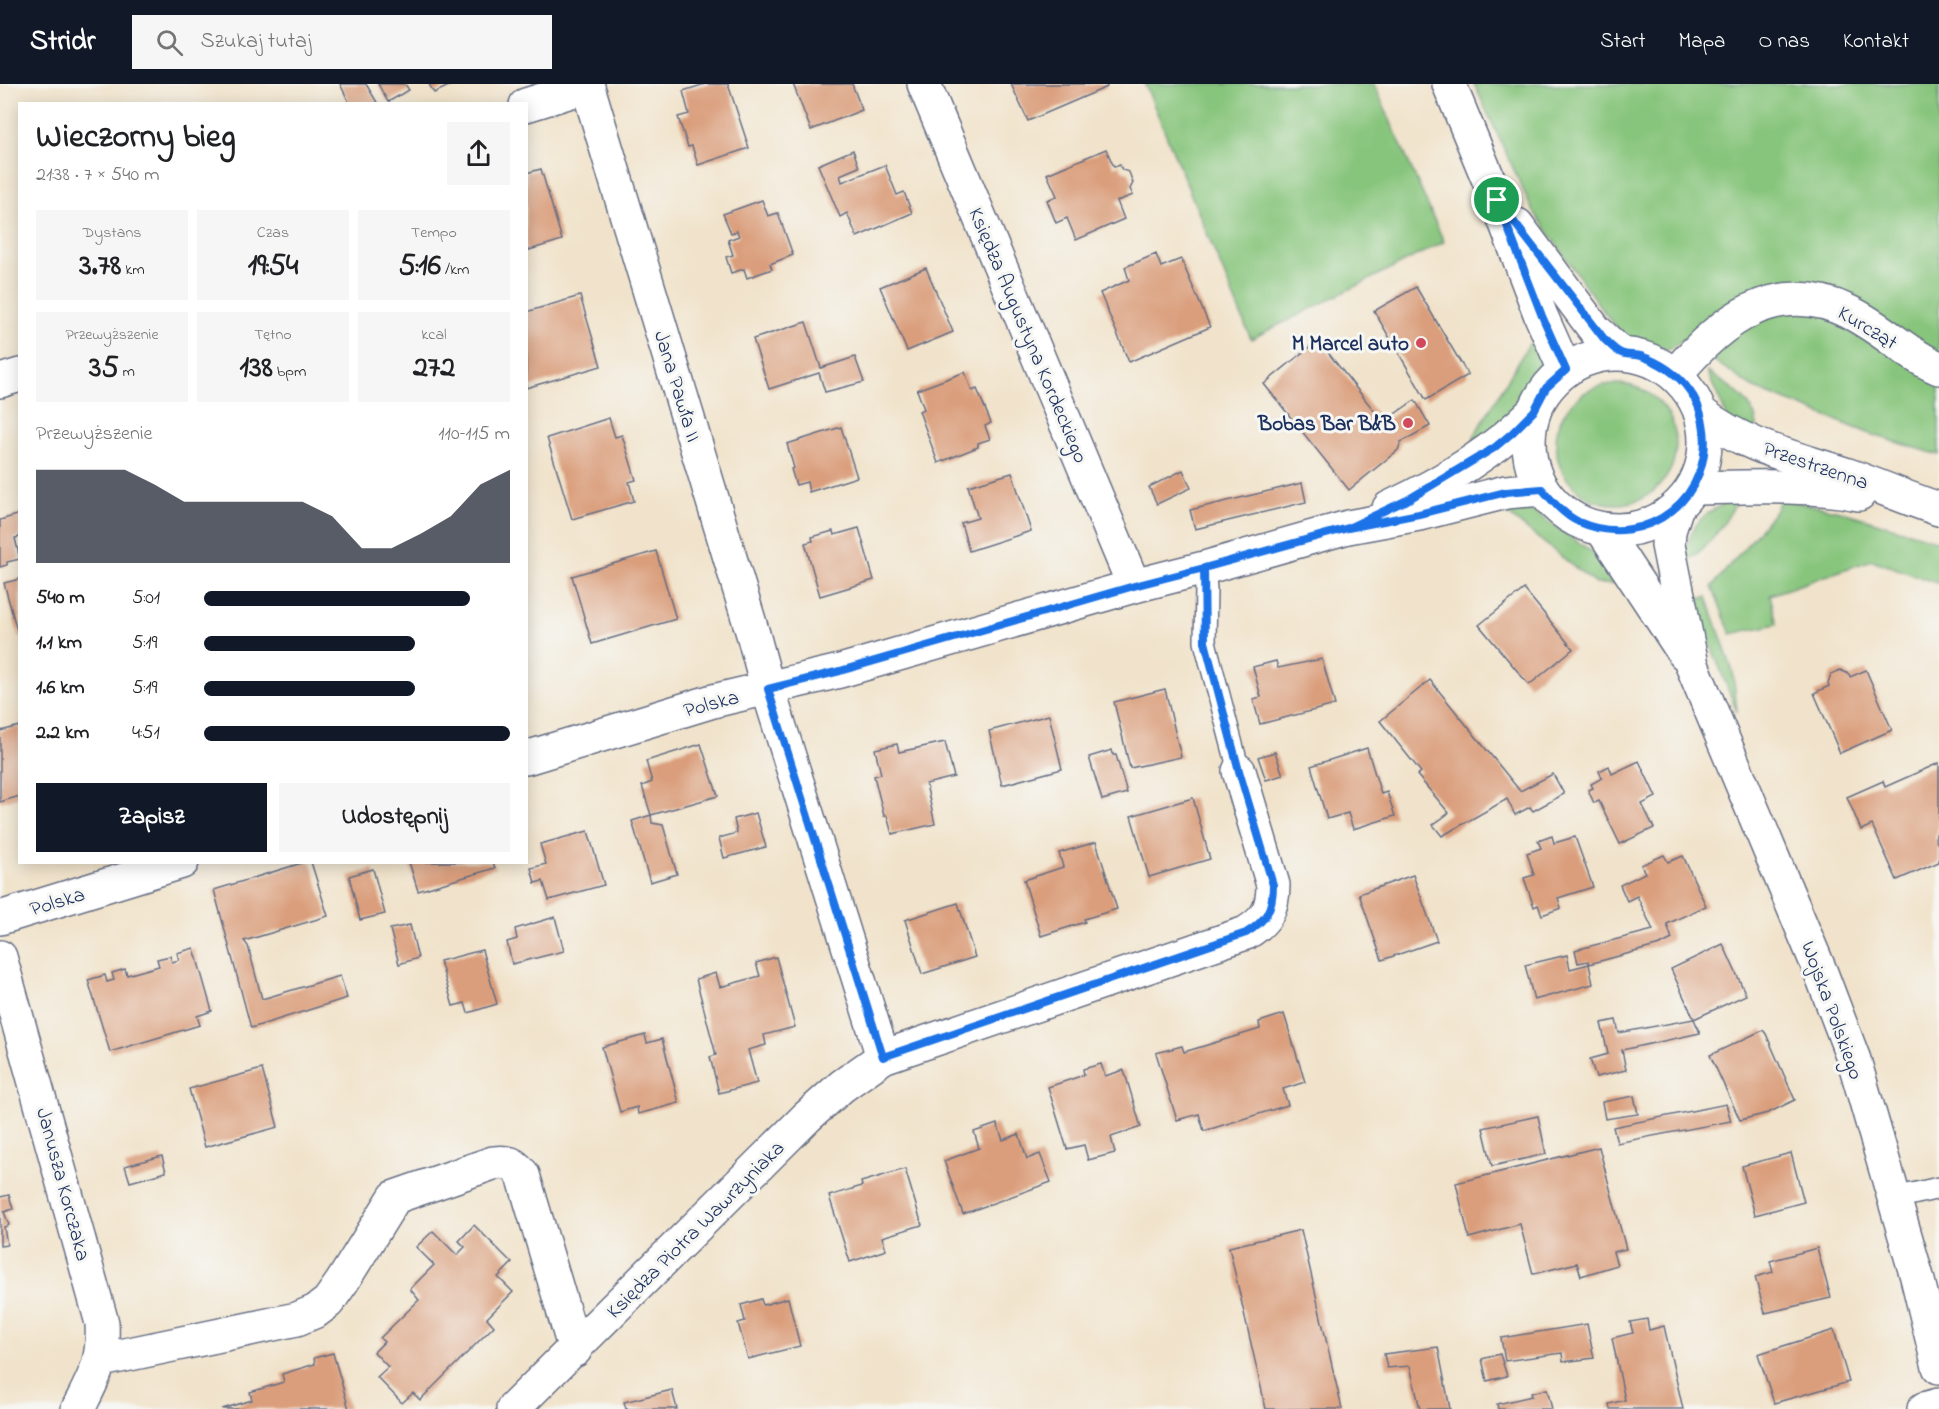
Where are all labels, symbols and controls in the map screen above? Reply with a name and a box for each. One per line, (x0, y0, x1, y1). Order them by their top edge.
search box (132, 15, 552, 69)
text: Stridr (30, 22, 96, 63)
icon: search (153, 26, 186, 59)
text: Szukaj tutaj (201, 26, 311, 58)
text: Start (1600, 27, 1646, 57)
text: Mapa (1679, 27, 1725, 57)
text: O nas (1758, 27, 1810, 57)
text: Kontakt (1843, 27, 1909, 57)
text: Wieczorny bieg (36, 114, 236, 162)
button: share (447, 122, 510, 185)
text: 21:38 · 7 × 540 m (36, 161, 160, 190)
pin (1471, 174, 1522, 225)
icon: arrive (1480, 183, 1513, 216)
street label: Księdza Augustyna Kordeckiego (958, 203, 1095, 469)
text: Dystans (83, 221, 141, 245)
text: Czas (257, 221, 289, 245)
text: Tempo (411, 221, 457, 245)
text: 3.78 (79, 245, 121, 289)
text: 19:54 (248, 245, 298, 289)
text: 5:16 (399, 245, 441, 289)
text: km (121, 258, 145, 282)
text: /km (441, 258, 469, 282)
street label: Kurcząt (1831, 299, 1903, 358)
text: Przewyższenie (65, 323, 159, 347)
text: Tętno (254, 323, 292, 347)
text: kcal (421, 323, 447, 347)
street label: Jana Pawła II (645, 327, 707, 446)
place label: M Marcel auto (1292, 330, 1409, 360)
marker: M Marcel auto (1414, 336, 1428, 350)
text: 35 (89, 347, 119, 391)
text: 138 (240, 347, 273, 391)
text: 272 (413, 347, 455, 391)
text: m (119, 360, 135, 384)
text: bpm (273, 360, 306, 384)
place label: Bobas Bar B&B (1257, 410, 1396, 440)
marker: Bobas Bar B&B (1401, 416, 1415, 430)
text: Przewyższenie (36, 420, 152, 449)
text: 110–115 m (438, 420, 510, 449)
street label: Przestrzenna (1758, 435, 1872, 499)
text: 540 m (36, 584, 85, 613)
text: 5:01 (132, 584, 160, 613)
text: 1.1 km (36, 629, 82, 658)
text: 5:19 (132, 629, 158, 658)
text: 1.6 km (36, 674, 85, 703)
text: 5:19 (132, 674, 158, 703)
street label: Polska (681, 683, 742, 727)
text: 2.2 km (36, 719, 89, 748)
text: 4:51 (132, 719, 160, 748)
button: Zapisz (36, 783, 267, 852)
button: Udostępnij (279, 783, 510, 852)
street label: Polska (26, 880, 89, 925)
street label: Wojska Polskiego (1790, 937, 1870, 1085)
street label: Janusza Korczaka (27, 1105, 97, 1265)
street label: Księdza Piotra Wawrzyniaka (600, 1134, 794, 1328)

